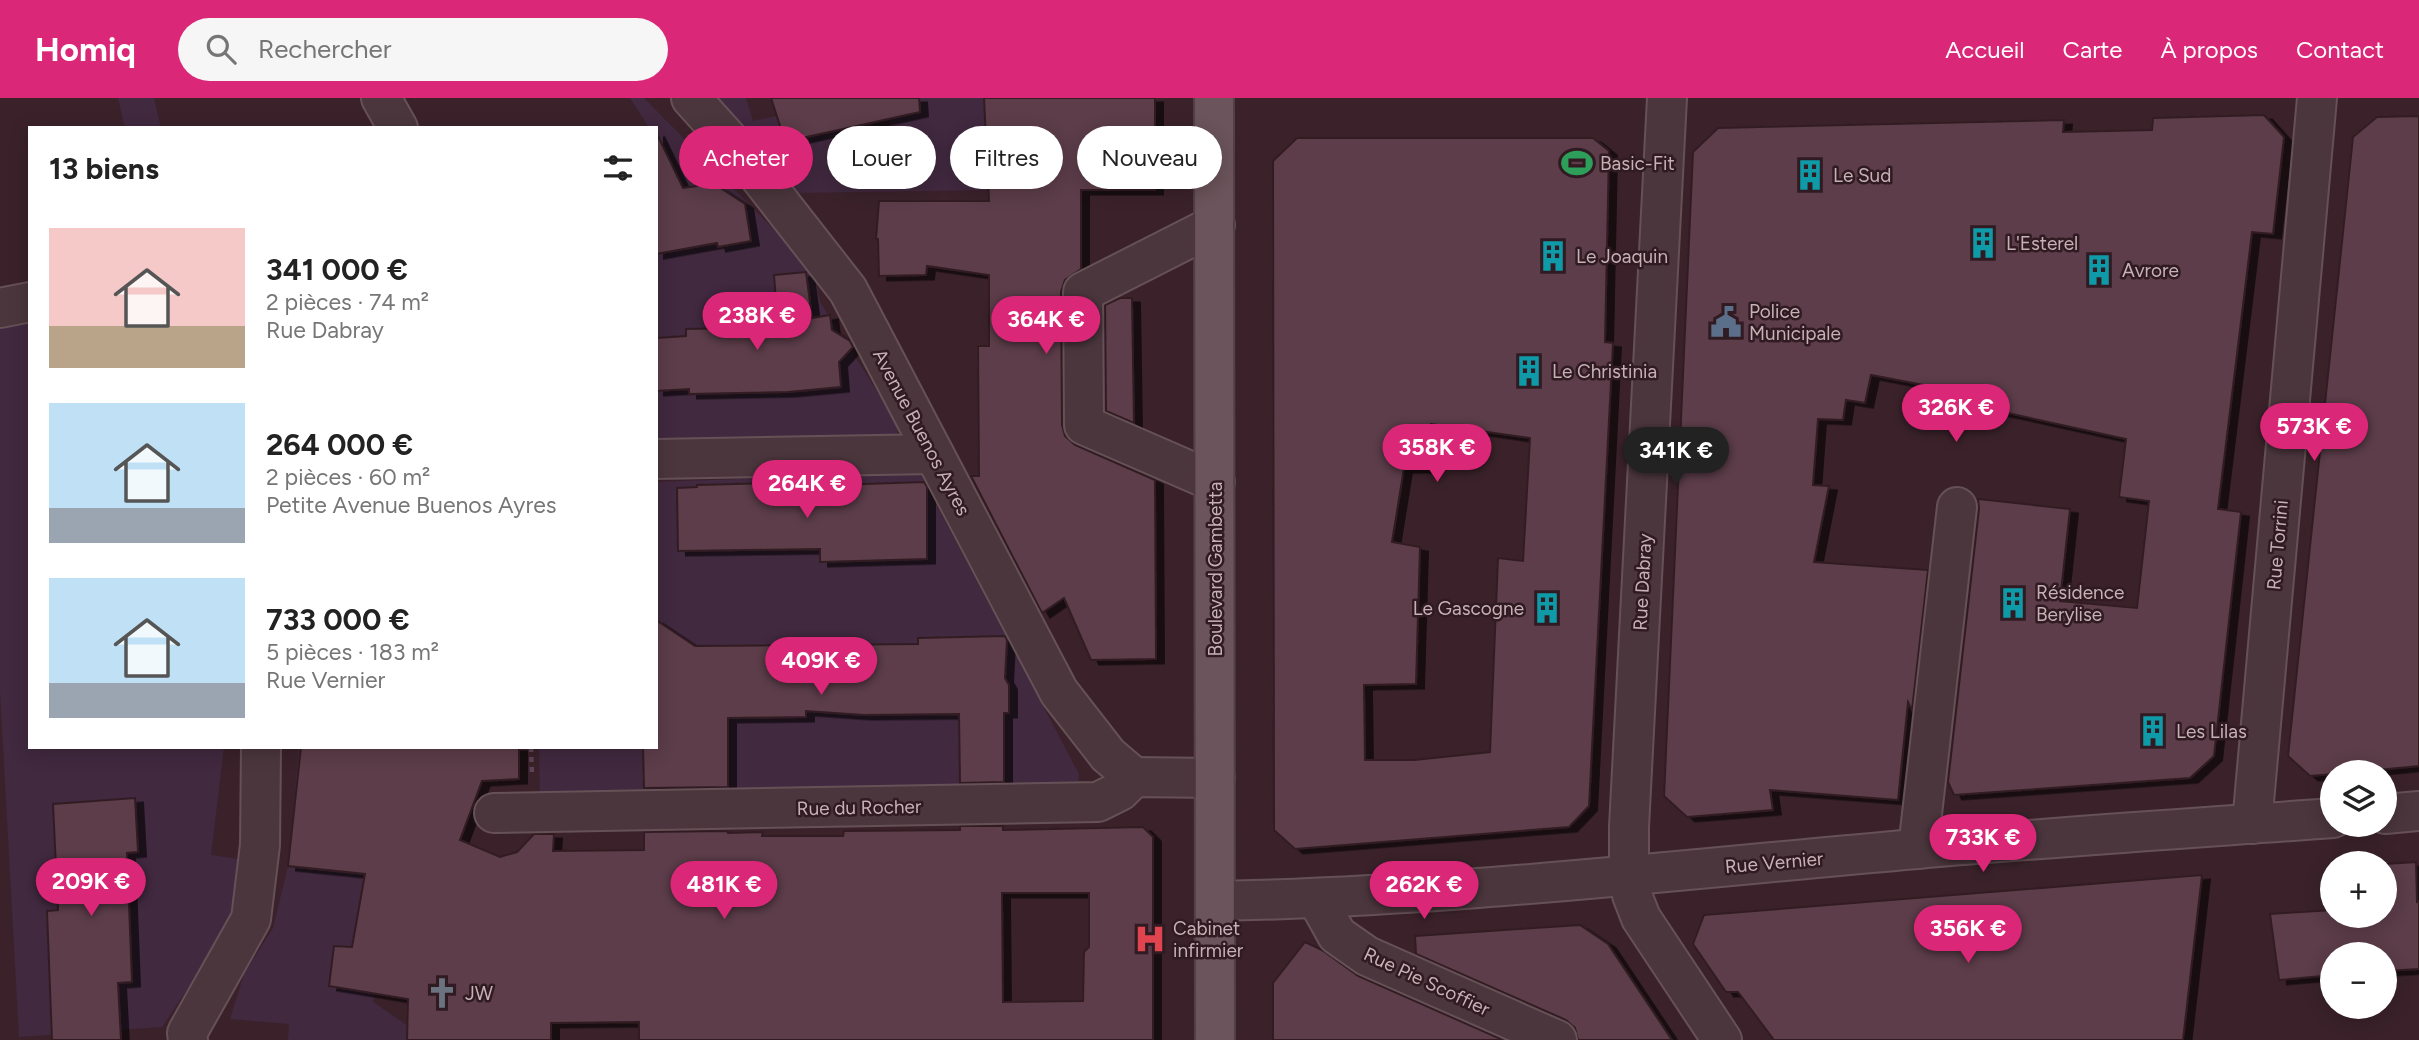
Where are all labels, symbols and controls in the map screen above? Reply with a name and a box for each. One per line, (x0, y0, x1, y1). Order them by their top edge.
search box (178, 18, 668, 81)
text: Homiq (35, 30, 136, 69)
icon: search (202, 30, 240, 68)
text: Rechercher (258, 33, 391, 65)
text: Accueil (1945, 35, 2025, 64)
text: Carte (2063, 35, 2122, 64)
text: À propos (2160, 35, 2258, 64)
text: Contact (2296, 35, 2384, 64)
chip: Acheter (679, 126, 813, 189)
chip: Louer (827, 126, 936, 189)
chip: Filtres (950, 126, 1063, 189)
chip: Nouveau (1077, 126, 1222, 189)
sports icon: Basic-Fit (1560, 146, 1594, 180)
icon: filters (599, 149, 637, 187)
text: 13 biens (49, 150, 159, 187)
place label: Basic-Fit (1600, 152, 1675, 175)
building icon: Le Sud (1793, 158, 1827, 192)
place label: Le Sud (1833, 164, 1891, 187)
building icon: L'Esterel (1966, 226, 2000, 260)
place label: L'Esterel (2006, 232, 2078, 255)
building icon: Le Joaquin (1536, 239, 1570, 273)
place label: Le Joaquin (1576, 245, 1668, 268)
text: 341 000 € (266, 251, 408, 288)
building icon: Avrore (2082, 253, 2116, 287)
icon: home (105, 256, 189, 340)
place label: Avrore (2122, 259, 2179, 282)
text: 2 pièces · 74 m² (266, 288, 429, 316)
pin: 238K € (700, 292, 814, 352)
pin: 364K € (989, 296, 1103, 356)
place label: Police Municipale (1749, 300, 1841, 345)
text: 238K € (719, 301, 795, 329)
text: 364K € (1007, 305, 1085, 333)
public building icon: Police Municipale (1709, 305, 1743, 339)
text: Rue Dabray (266, 316, 384, 344)
street label: Avenue Buenos Ayres (868, 345, 975, 519)
building icon: Le Christinia (1512, 354, 1546, 388)
place label: Le Christinia (1552, 360, 1657, 383)
pin: 326K € (1899, 384, 2013, 444)
text: 326K € (1918, 393, 1994, 421)
pin: 573K € (2257, 404, 2371, 463)
text: 573K € (2276, 412, 2352, 440)
pin: 358K € (1380, 424, 1494, 484)
text: 264 000 € (266, 426, 413, 463)
pin: 341K € (1619, 428, 1733, 487)
icon: home (105, 431, 189, 515)
text: 358K € (1398, 433, 1476, 461)
text: 341K € (1639, 436, 1713, 464)
pin: 264K € (750, 460, 864, 520)
text: 2 pièces · 60 m² (266, 463, 430, 491)
text: 264K € (768, 469, 846, 497)
street label: Boulevard Gambetta (1204, 482, 1227, 656)
text: Petite Avenue Buenos Ayres (266, 491, 556, 519)
street label: Rue Torrini (2262, 499, 2293, 591)
street label: Rue Dabray (1628, 533, 1657, 631)
place label: Résidence Berylise (2036, 581, 2124, 626)
building icon: Résidence Berylise (1996, 586, 2030, 620)
building icon: Le Gascogne (1530, 591, 1564, 625)
place label: Le Gascogne (1413, 597, 1524, 620)
text: 733 000 € (266, 601, 410, 638)
icon: home (105, 606, 189, 690)
text: 5 pièces · 183 m² (266, 638, 439, 666)
pin: 409K € (764, 638, 878, 697)
text: 409K € (781, 646, 861, 674)
text: Rue Vernier (266, 666, 385, 694)
building icon: Les Lilas (2136, 714, 2170, 748)
place label: Les Lilas (2176, 720, 2247, 743)
map controls (2320, 760, 2397, 1019)
button: layers (2320, 760, 2397, 837)
street label: Rue du Rocher (797, 795, 922, 820)
pin: 733K € (1926, 814, 2040, 874)
text: 733K € (1945, 823, 2021, 851)
street label: Rue Vernier (1724, 847, 1825, 878)
button: + (2320, 851, 2397, 928)
pin: 209K € (34, 858, 148, 918)
pin: 481K € (667, 862, 781, 921)
pin: 262K € (1367, 862, 1481, 921)
text: 209K € (52, 867, 130, 895)
text: 481K € (686, 870, 762, 898)
text: 262K € (1386, 870, 1462, 898)
pin: 356K € (1911, 906, 2025, 965)
text: 356K € (1930, 914, 2006, 942)
place label: Cabinet infirmier (1173, 917, 1244, 962)
hospital icon: Cabinet infirmier (1133, 922, 1167, 956)
street label: Rue Pie Scoffier (1360, 942, 1494, 1021)
button: − (2320, 942, 2397, 1019)
church icon: JW (425, 976, 459, 1010)
place label: JW (465, 982, 494, 1005)

